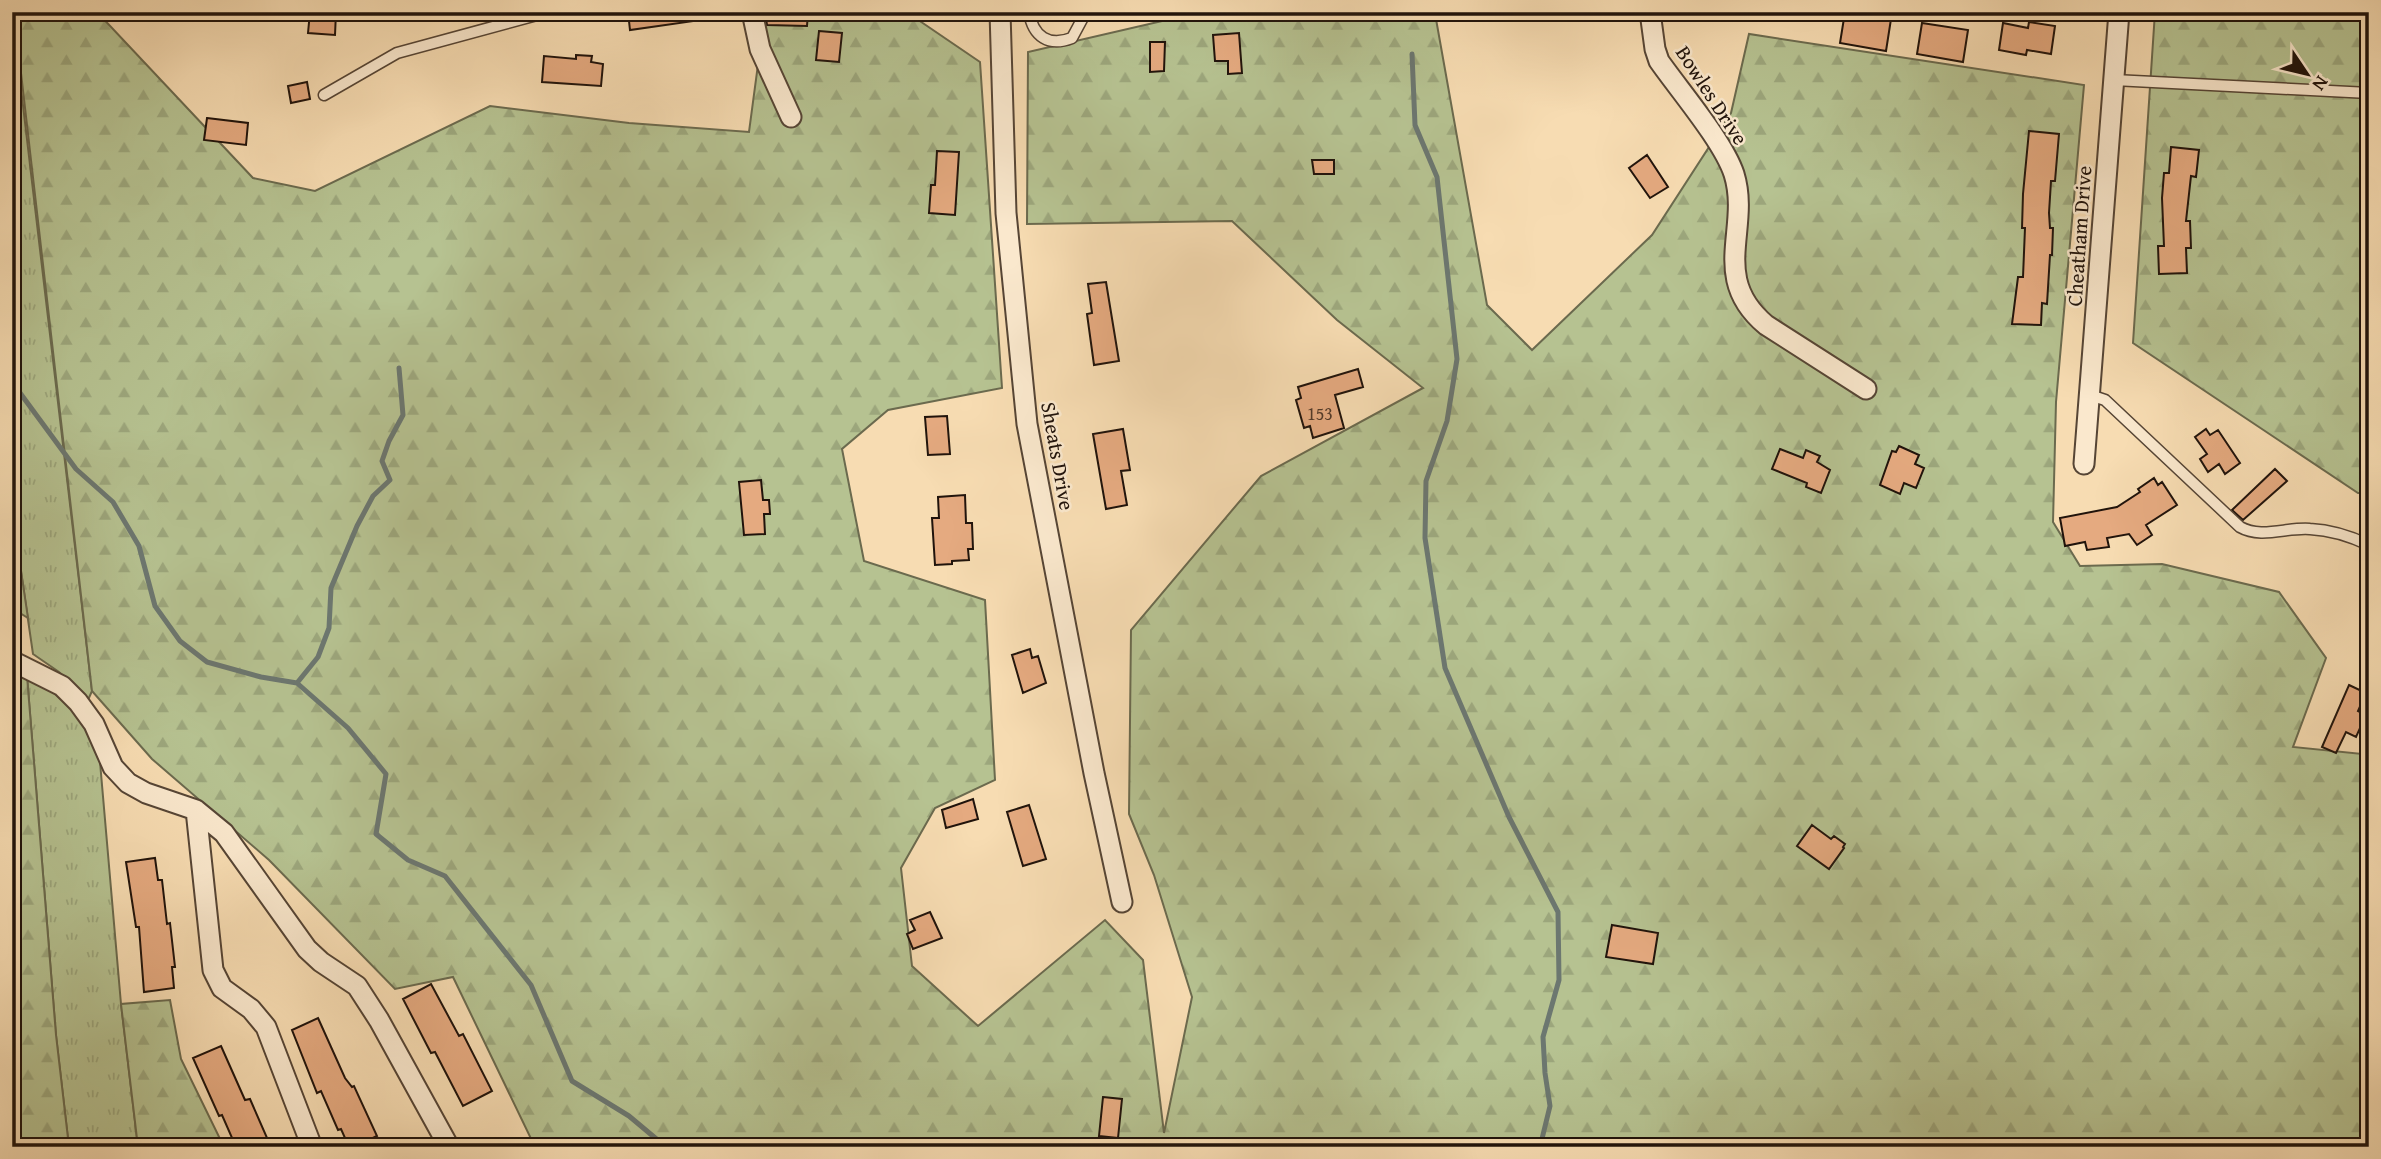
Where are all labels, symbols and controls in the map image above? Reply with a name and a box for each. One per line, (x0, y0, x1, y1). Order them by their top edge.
north arrow (2272, 38, 2342, 108)
street label: Bowles Drive (1668, 39, 1756, 151)
text: N (2306, 71, 2336, 97)
street label: Cheatham Drive (2059, 164, 2099, 307)
street label: Sheats Drive (1033, 399, 1083, 513)
house number: 153 (1307, 400, 1333, 427)

